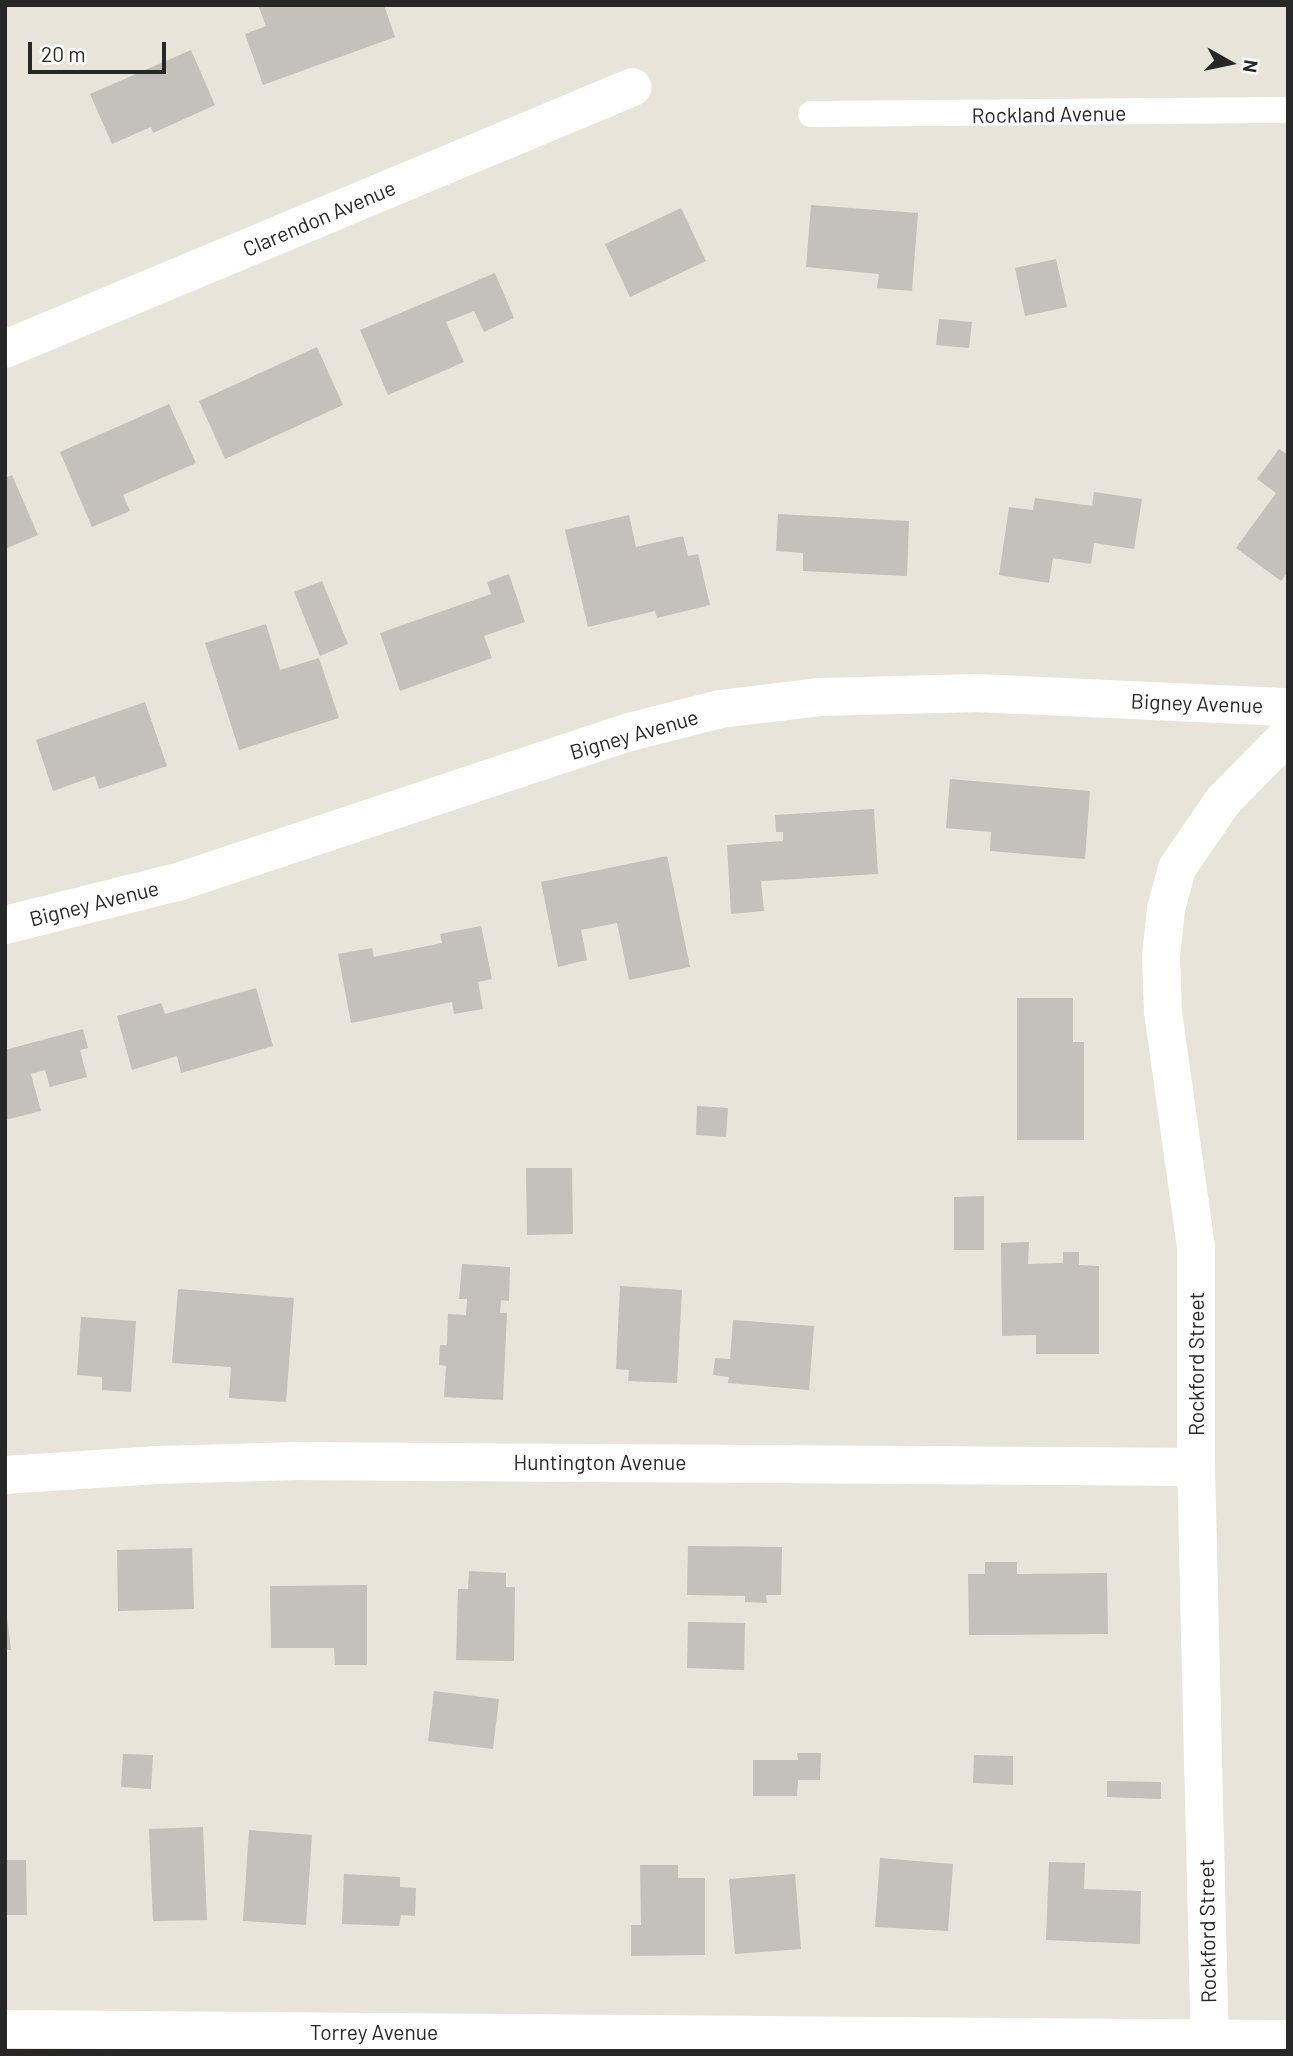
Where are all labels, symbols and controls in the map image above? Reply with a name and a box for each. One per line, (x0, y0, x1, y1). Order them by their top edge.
scale bar (32, 28, 170, 72)
north arrow (1195, 28, 1265, 98)
text: 20 m (41, 41, 86, 66)
text: N (1239, 58, 1264, 74)
street label: Rockland Avenue (971, 100, 1127, 128)
street label: Clarendon Avenue (239, 174, 399, 262)
street label: Bigney Avenue (1130, 688, 1264, 718)
street label: Bigney Avenue (567, 704, 701, 764)
street label: Bigney Avenue (27, 875, 161, 931)
street label: Rockford Street (1183, 1292, 1209, 1436)
street label: Huntington Avenue (514, 1449, 686, 1475)
street label: Rockford Street (1193, 1859, 1221, 2003)
street label: Torrey Avenue (310, 2019, 438, 2045)

